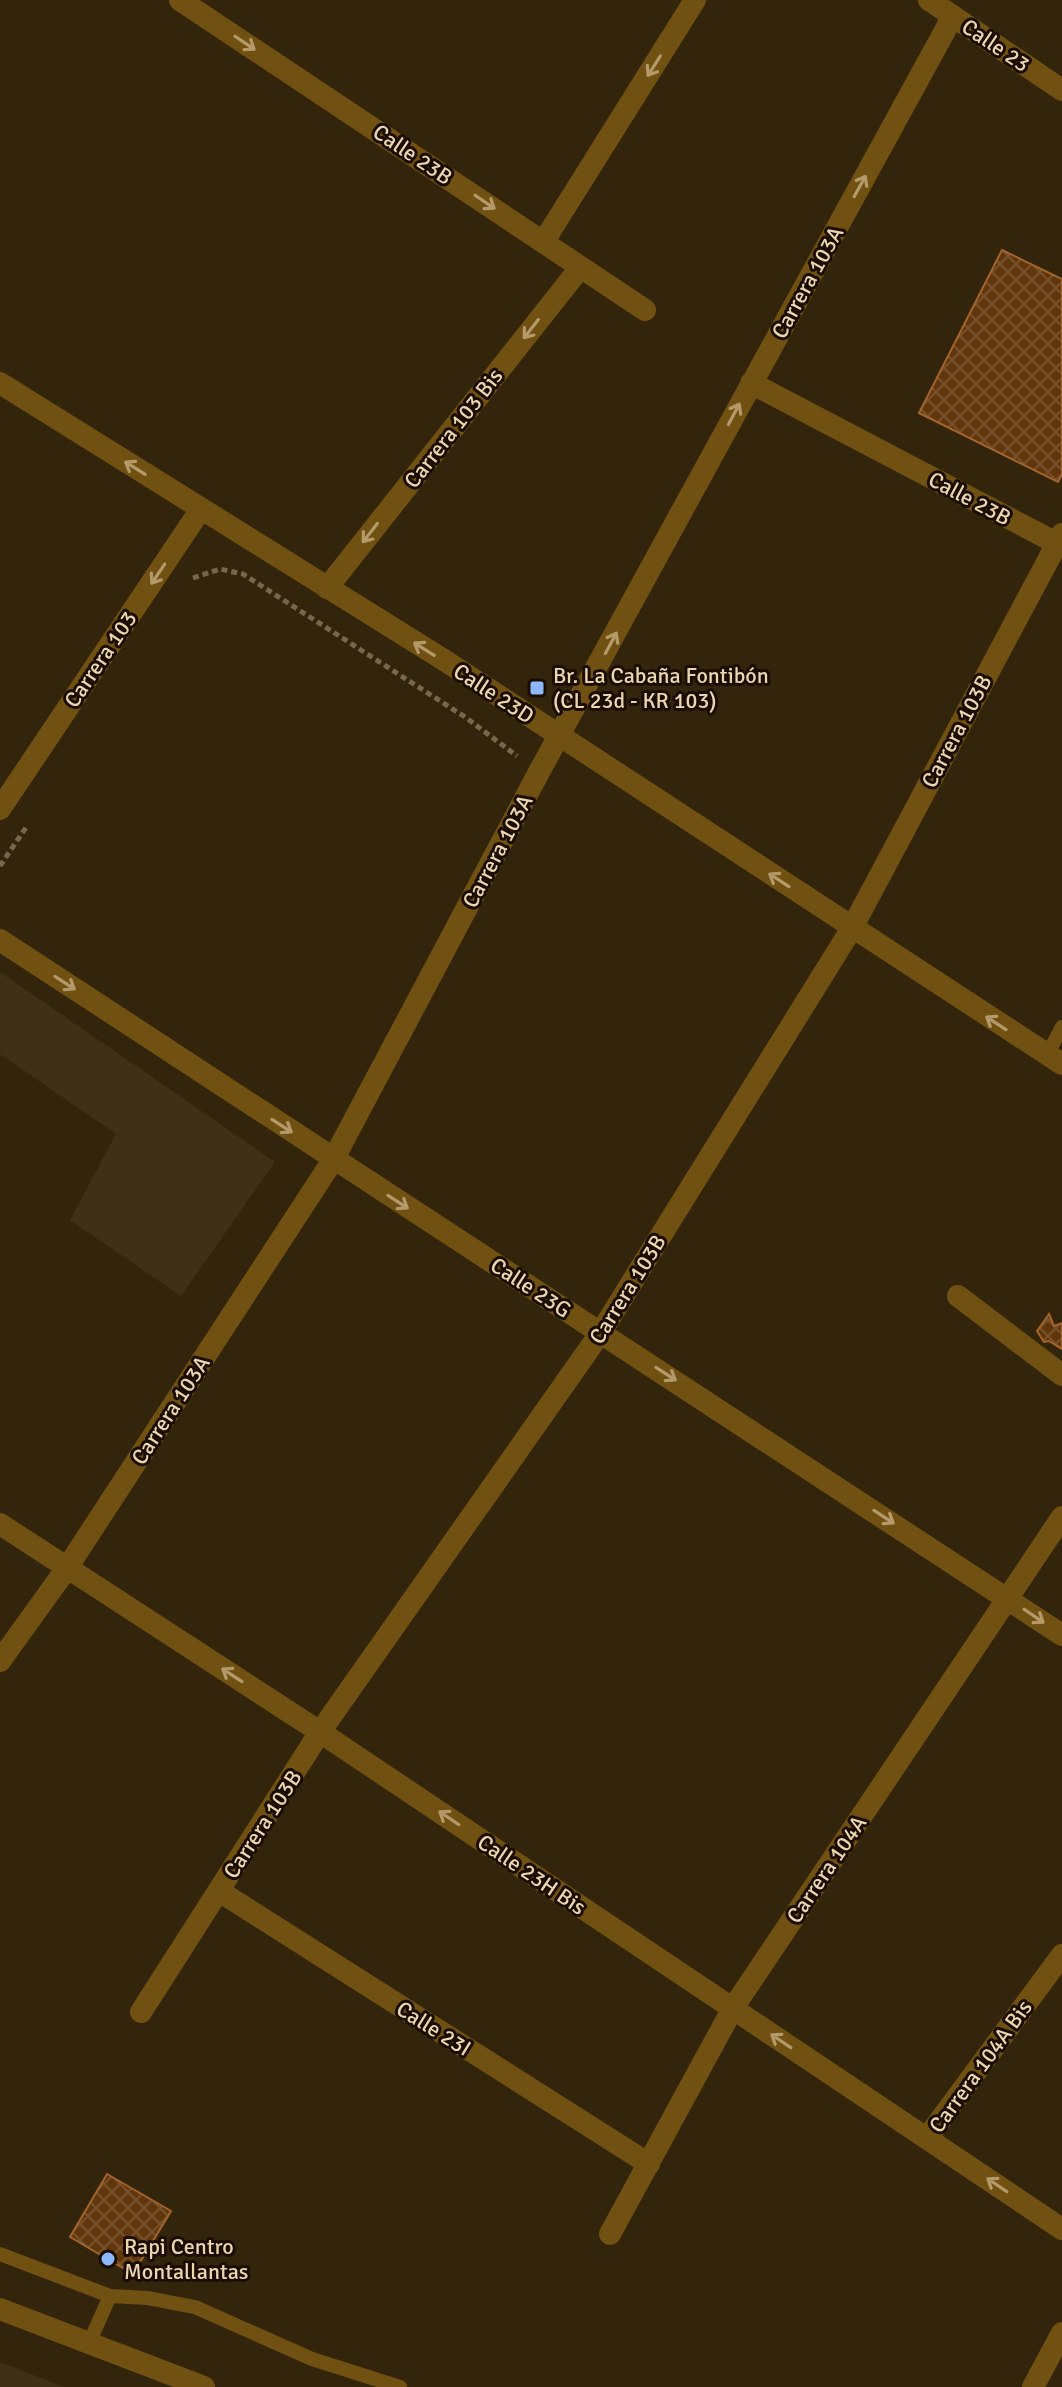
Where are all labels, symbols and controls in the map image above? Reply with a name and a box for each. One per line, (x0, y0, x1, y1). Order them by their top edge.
street label: Calle 23 (957, 13, 1035, 78)
one-way arrow (233, 35, 256, 51)
one-way arrow (645, 54, 661, 77)
street label: Calle 23B (368, 118, 457, 191)
one-way arrow (852, 175, 868, 198)
one-way arrow (473, 194, 496, 210)
street label: Carrera 103A (766, 221, 850, 343)
one-way arrow (523, 318, 540, 339)
street label: Carrera 103 Bis (398, 363, 508, 494)
one-way arrow (727, 402, 743, 426)
one-way arrow (124, 459, 147, 475)
street label: Calle 23B (924, 465, 1016, 531)
one-way arrow (362, 522, 379, 543)
one-way arrow (149, 562, 165, 585)
street label: Carrera 103 (58, 606, 143, 713)
one-way arrow (604, 631, 619, 655)
one-way arrow (414, 640, 436, 657)
street label: Calle 23D (448, 657, 539, 729)
place label: Br. La Cabaña Fontibón (CL 23d - KR 103) (553, 662, 769, 714)
street label: Carrera 103B (915, 670, 997, 792)
marker: Br. La Cabaña Fontibón (CL 23d - KR 103) (528, 679, 546, 697)
street label: Carrera 103A (456, 790, 539, 912)
one-way arrow (768, 872, 790, 889)
one-way arrow (53, 976, 76, 992)
one-way arrow (985, 1015, 1007, 1032)
one-way arrow (271, 1118, 293, 1135)
one-way arrow (387, 1193, 409, 1210)
street label: Carrera 103B (583, 1230, 672, 1349)
street label: Calle 23G (485, 1251, 576, 1323)
street label: Carrera 103A (125, 1350, 216, 1470)
one-way arrow (655, 1366, 677, 1383)
one-way arrow (872, 1509, 895, 1525)
one-way arrow (1023, 1608, 1045, 1624)
one-way arrow (221, 1666, 244, 1682)
street label: Carrera 103B (217, 1765, 307, 1884)
one-way arrow (438, 1810, 460, 1826)
street label: Carrera 104A (781, 1810, 873, 1928)
street label: Calle 23H Bis (472, 1828, 591, 1921)
street label: Calle 23I (391, 1995, 476, 2062)
street label: Carrera 104A Bis (923, 1995, 1038, 2138)
one-way arrow (770, 2032, 793, 2048)
one-way arrow (987, 2177, 1009, 2194)
place label: Rapi Centro Montallantas (124, 2233, 248, 2285)
marker: Rapi Centro Montallantas (99, 2250, 117, 2268)

